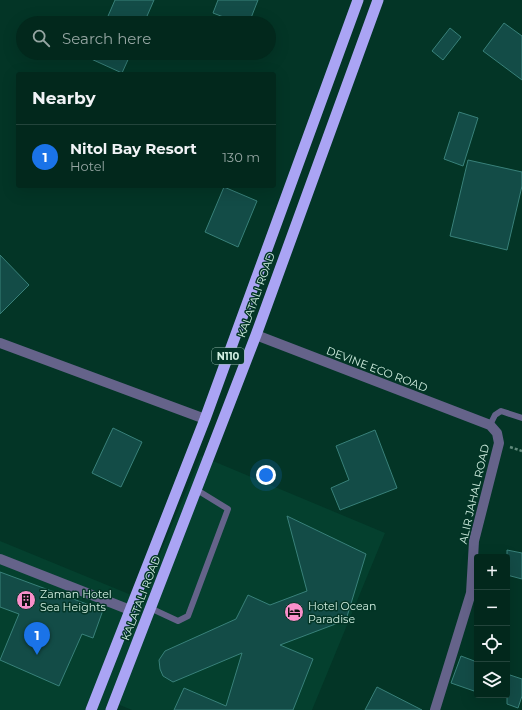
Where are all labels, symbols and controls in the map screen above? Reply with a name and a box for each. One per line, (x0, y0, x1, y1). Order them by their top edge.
search box (16, 16, 276, 60)
icon: search (30, 27, 52, 49)
text: Search here (62, 29, 151, 48)
text: Nearby (32, 88, 96, 108)
text: Nitol Bay Resort (70, 139, 197, 158)
text: 1 (42, 149, 48, 165)
text: 130 m (222, 149, 260, 165)
text: Hotel (70, 158, 105, 174)
street label: KALATALI ROAD (234, 250, 278, 340)
street label: DEVINE ECO ROAD (324, 343, 430, 395)
road number: N110 (212, 348, 244, 364)
street label: ALIR JAHAL ROAD (456, 443, 492, 545)
your location (256, 465, 276, 485)
street label: KALATALI ROAD (118, 554, 164, 642)
map controls (474, 554, 510, 698)
button: + (474, 554, 510, 590)
place label: Zaman Hotel Sea Heights (40, 587, 112, 614)
building icon: Zaman Hotel Sea Heights (15, 589, 37, 611)
button: − (474, 590, 510, 626)
place label: Hotel Ocean Paradise (308, 599, 376, 626)
hotel icon: Hotel Ocean Paradise (283, 601, 305, 623)
pin: 1 (24, 622, 50, 655)
button: locate (474, 626, 510, 662)
button: layers (474, 662, 510, 698)

